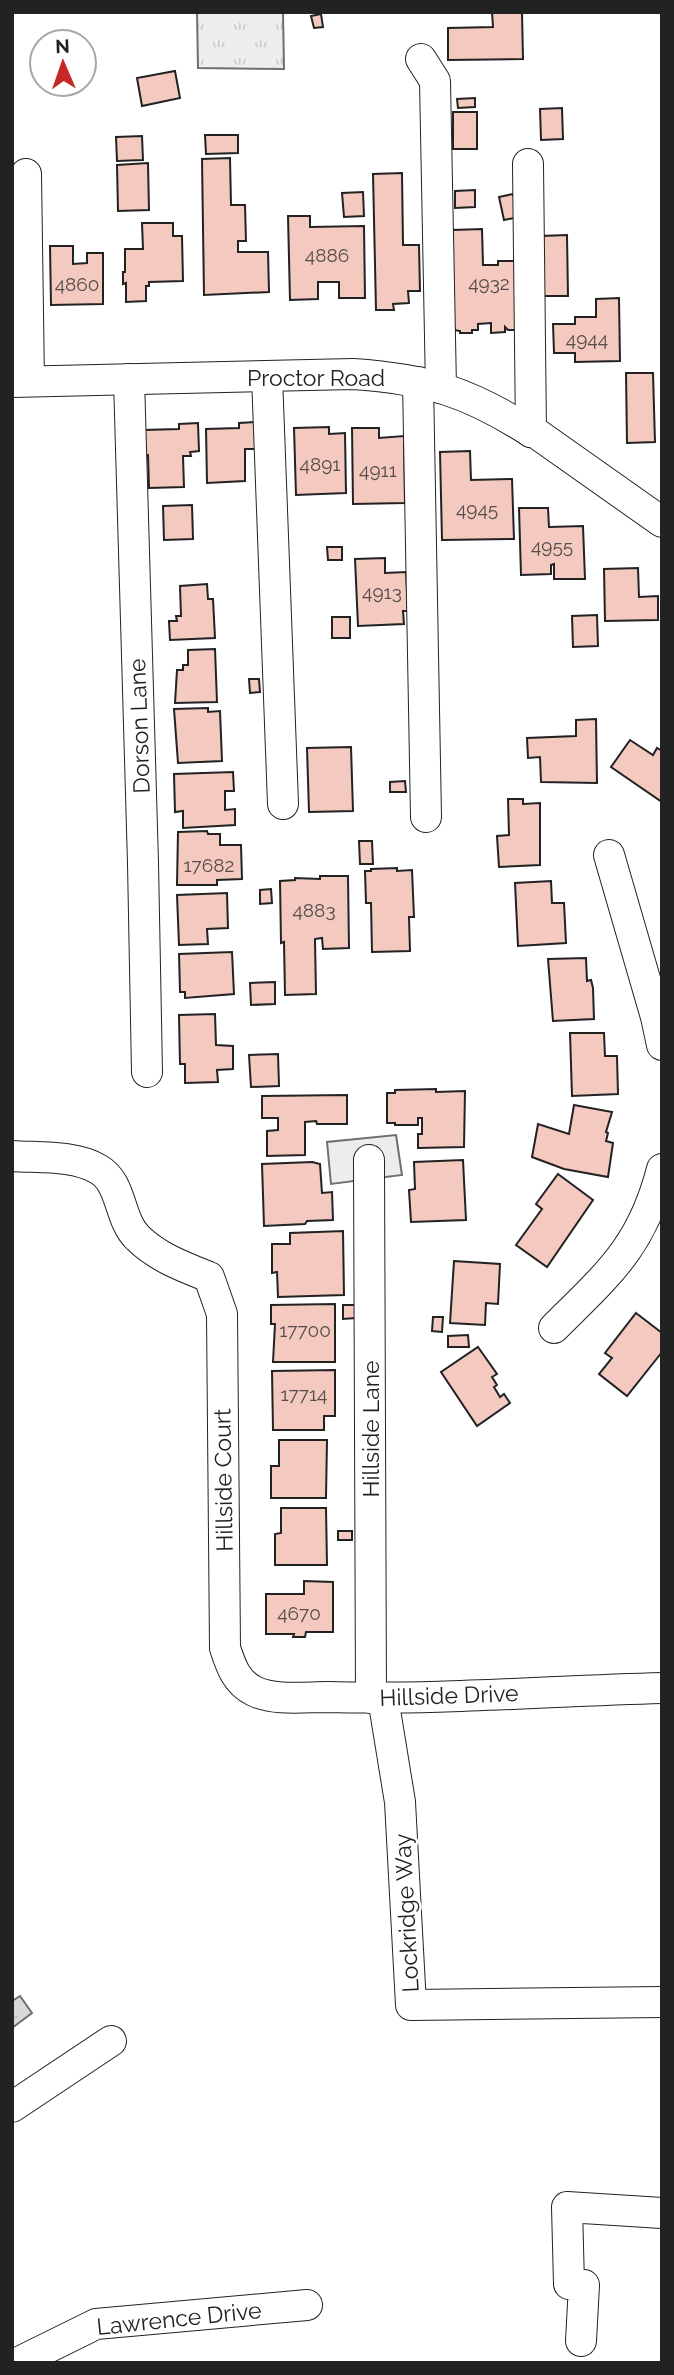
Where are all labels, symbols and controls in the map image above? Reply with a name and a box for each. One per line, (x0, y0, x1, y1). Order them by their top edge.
north arrow (28, 28, 98, 98)
text: N (55, 35, 70, 57)
house number: 4886 (305, 244, 349, 266)
house number: 4932 (468, 272, 510, 294)
house number: 4860 (55, 273, 99, 295)
house number: 4944 (566, 328, 608, 350)
street label: Proctor Road (247, 364, 385, 391)
house number: 4891 (300, 453, 340, 475)
house number: 4911 (359, 459, 397, 481)
house number: 4945 (456, 498, 498, 520)
house number: 4955 (531, 535, 573, 557)
house number: 4913 (362, 581, 402, 603)
street label: Dorson Lane (123, 658, 155, 794)
house number: 17682 (184, 854, 234, 876)
house number: 4883 (292, 899, 336, 921)
house number: 17700 (279, 1319, 331, 1341)
street label: Hillside Lane (357, 1360, 384, 1498)
house number: 17714 (281, 1383, 327, 1405)
street label: Hillside Court (208, 1408, 238, 1552)
house number: 4670 (277, 1602, 321, 1624)
street label: Hillside Drive (379, 1679, 519, 1711)
street label: Lockridge Way (388, 1833, 424, 1993)
street label: Lawrence Drive (95, 2296, 263, 2340)

